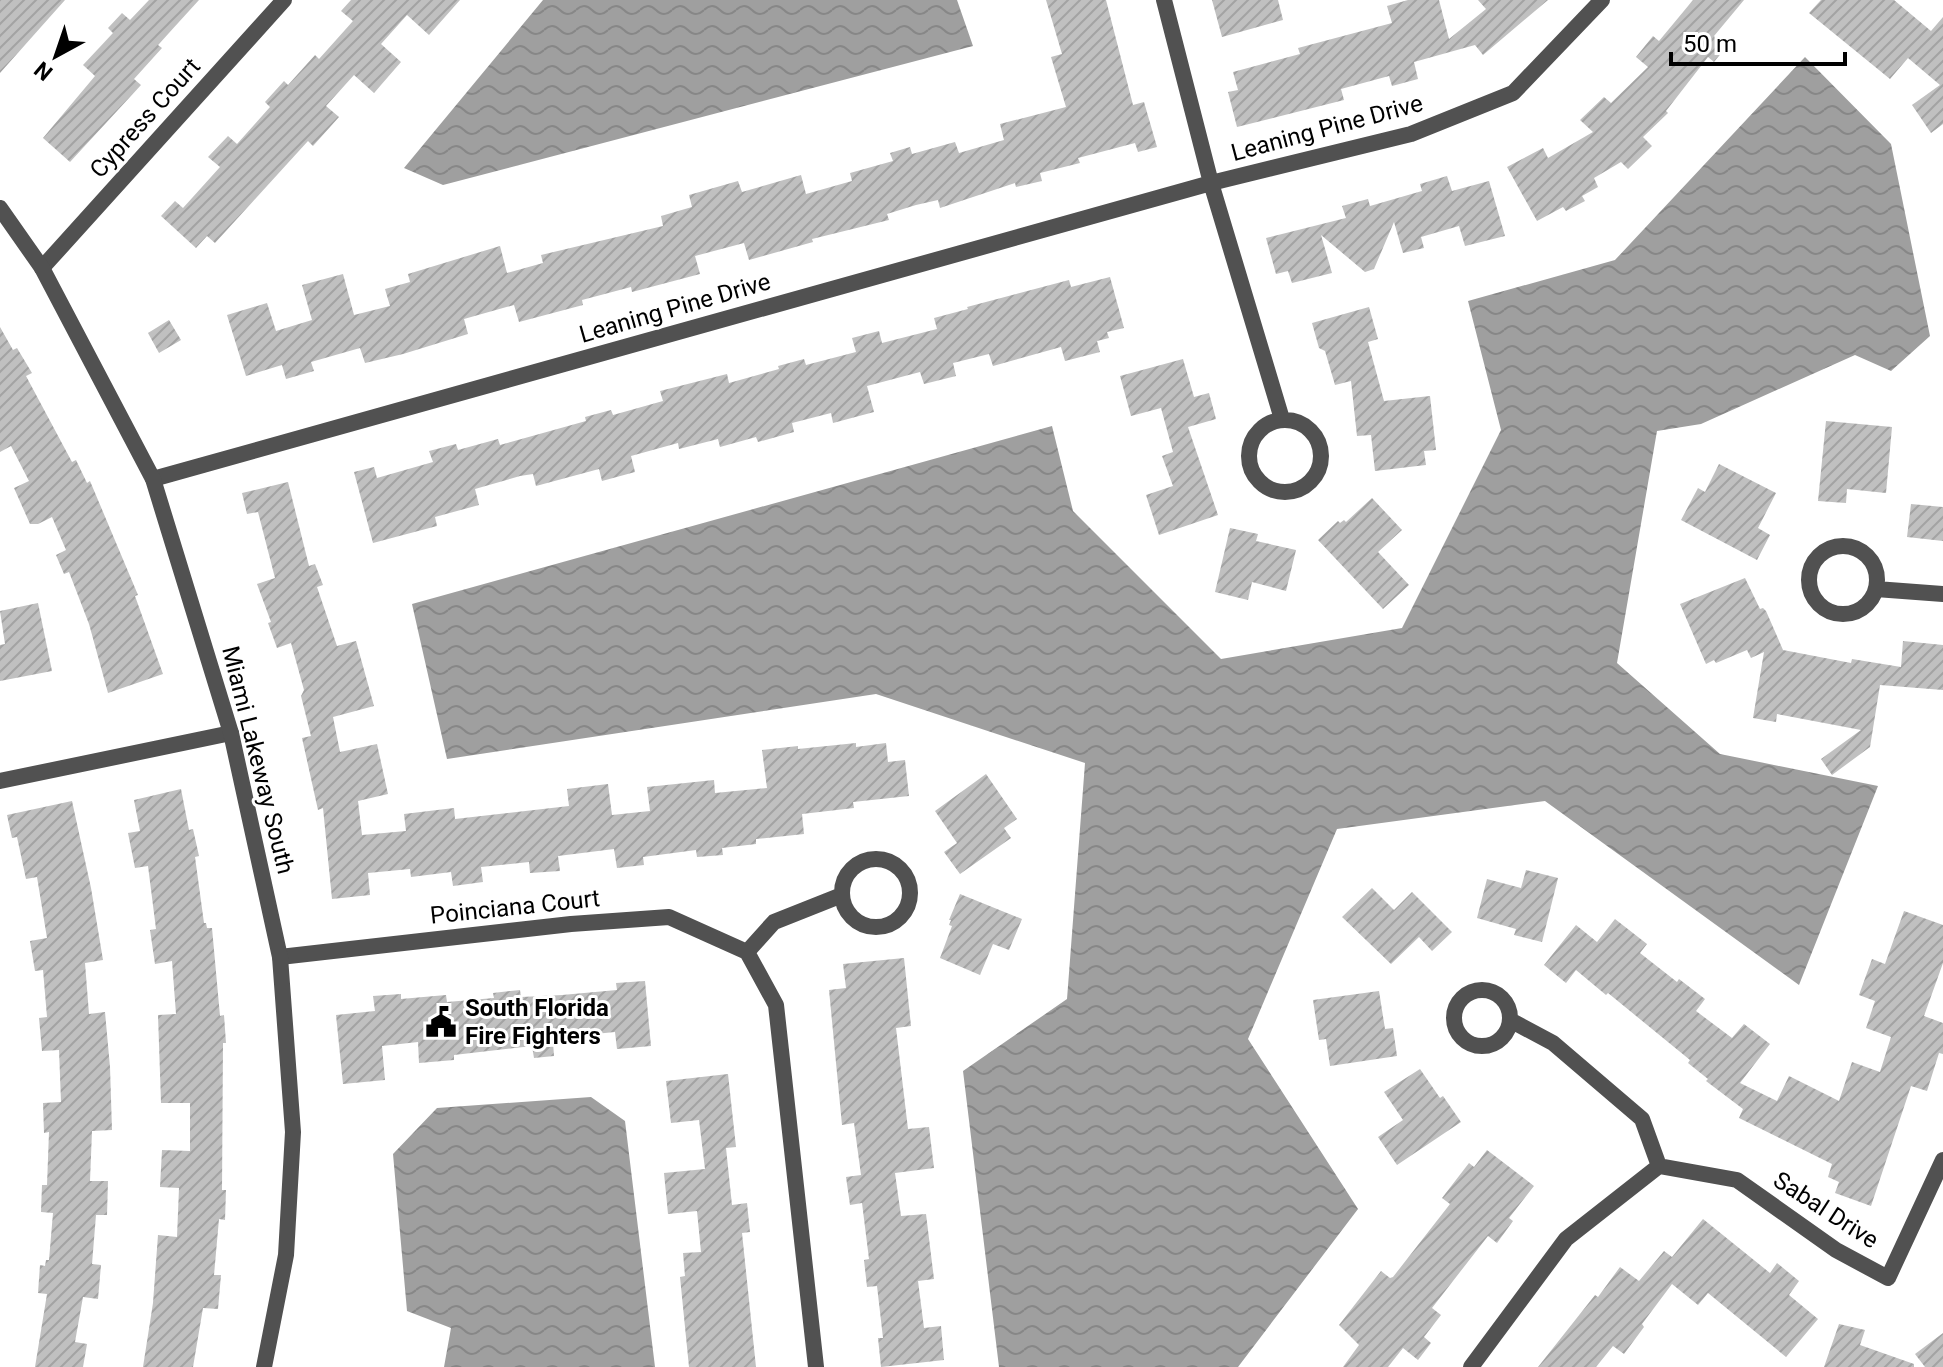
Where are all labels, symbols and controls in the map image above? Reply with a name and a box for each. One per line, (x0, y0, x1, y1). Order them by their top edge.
north arrow (16, 16, 96, 96)
scale bar (1671, 16, 1845, 66)
text: 50 m (1683, 30, 1737, 58)
street label: Cypress Court (84, 52, 206, 183)
text: N (29, 56, 57, 86)
street label: Leaning Pine Drive (1228, 89, 1426, 167)
street label: Leaning Pine Drive (576, 267, 774, 349)
street label: Miami Lakeway South (216, 643, 300, 877)
street label: Poinciana Court (429, 884, 601, 930)
place label: South Florida Fire Fighters (465, 994, 609, 1050)
public building icon: South Florida Fire Fighters (424, 1005, 458, 1039)
street label: Sabal Drive (1768, 1166, 1884, 1254)

